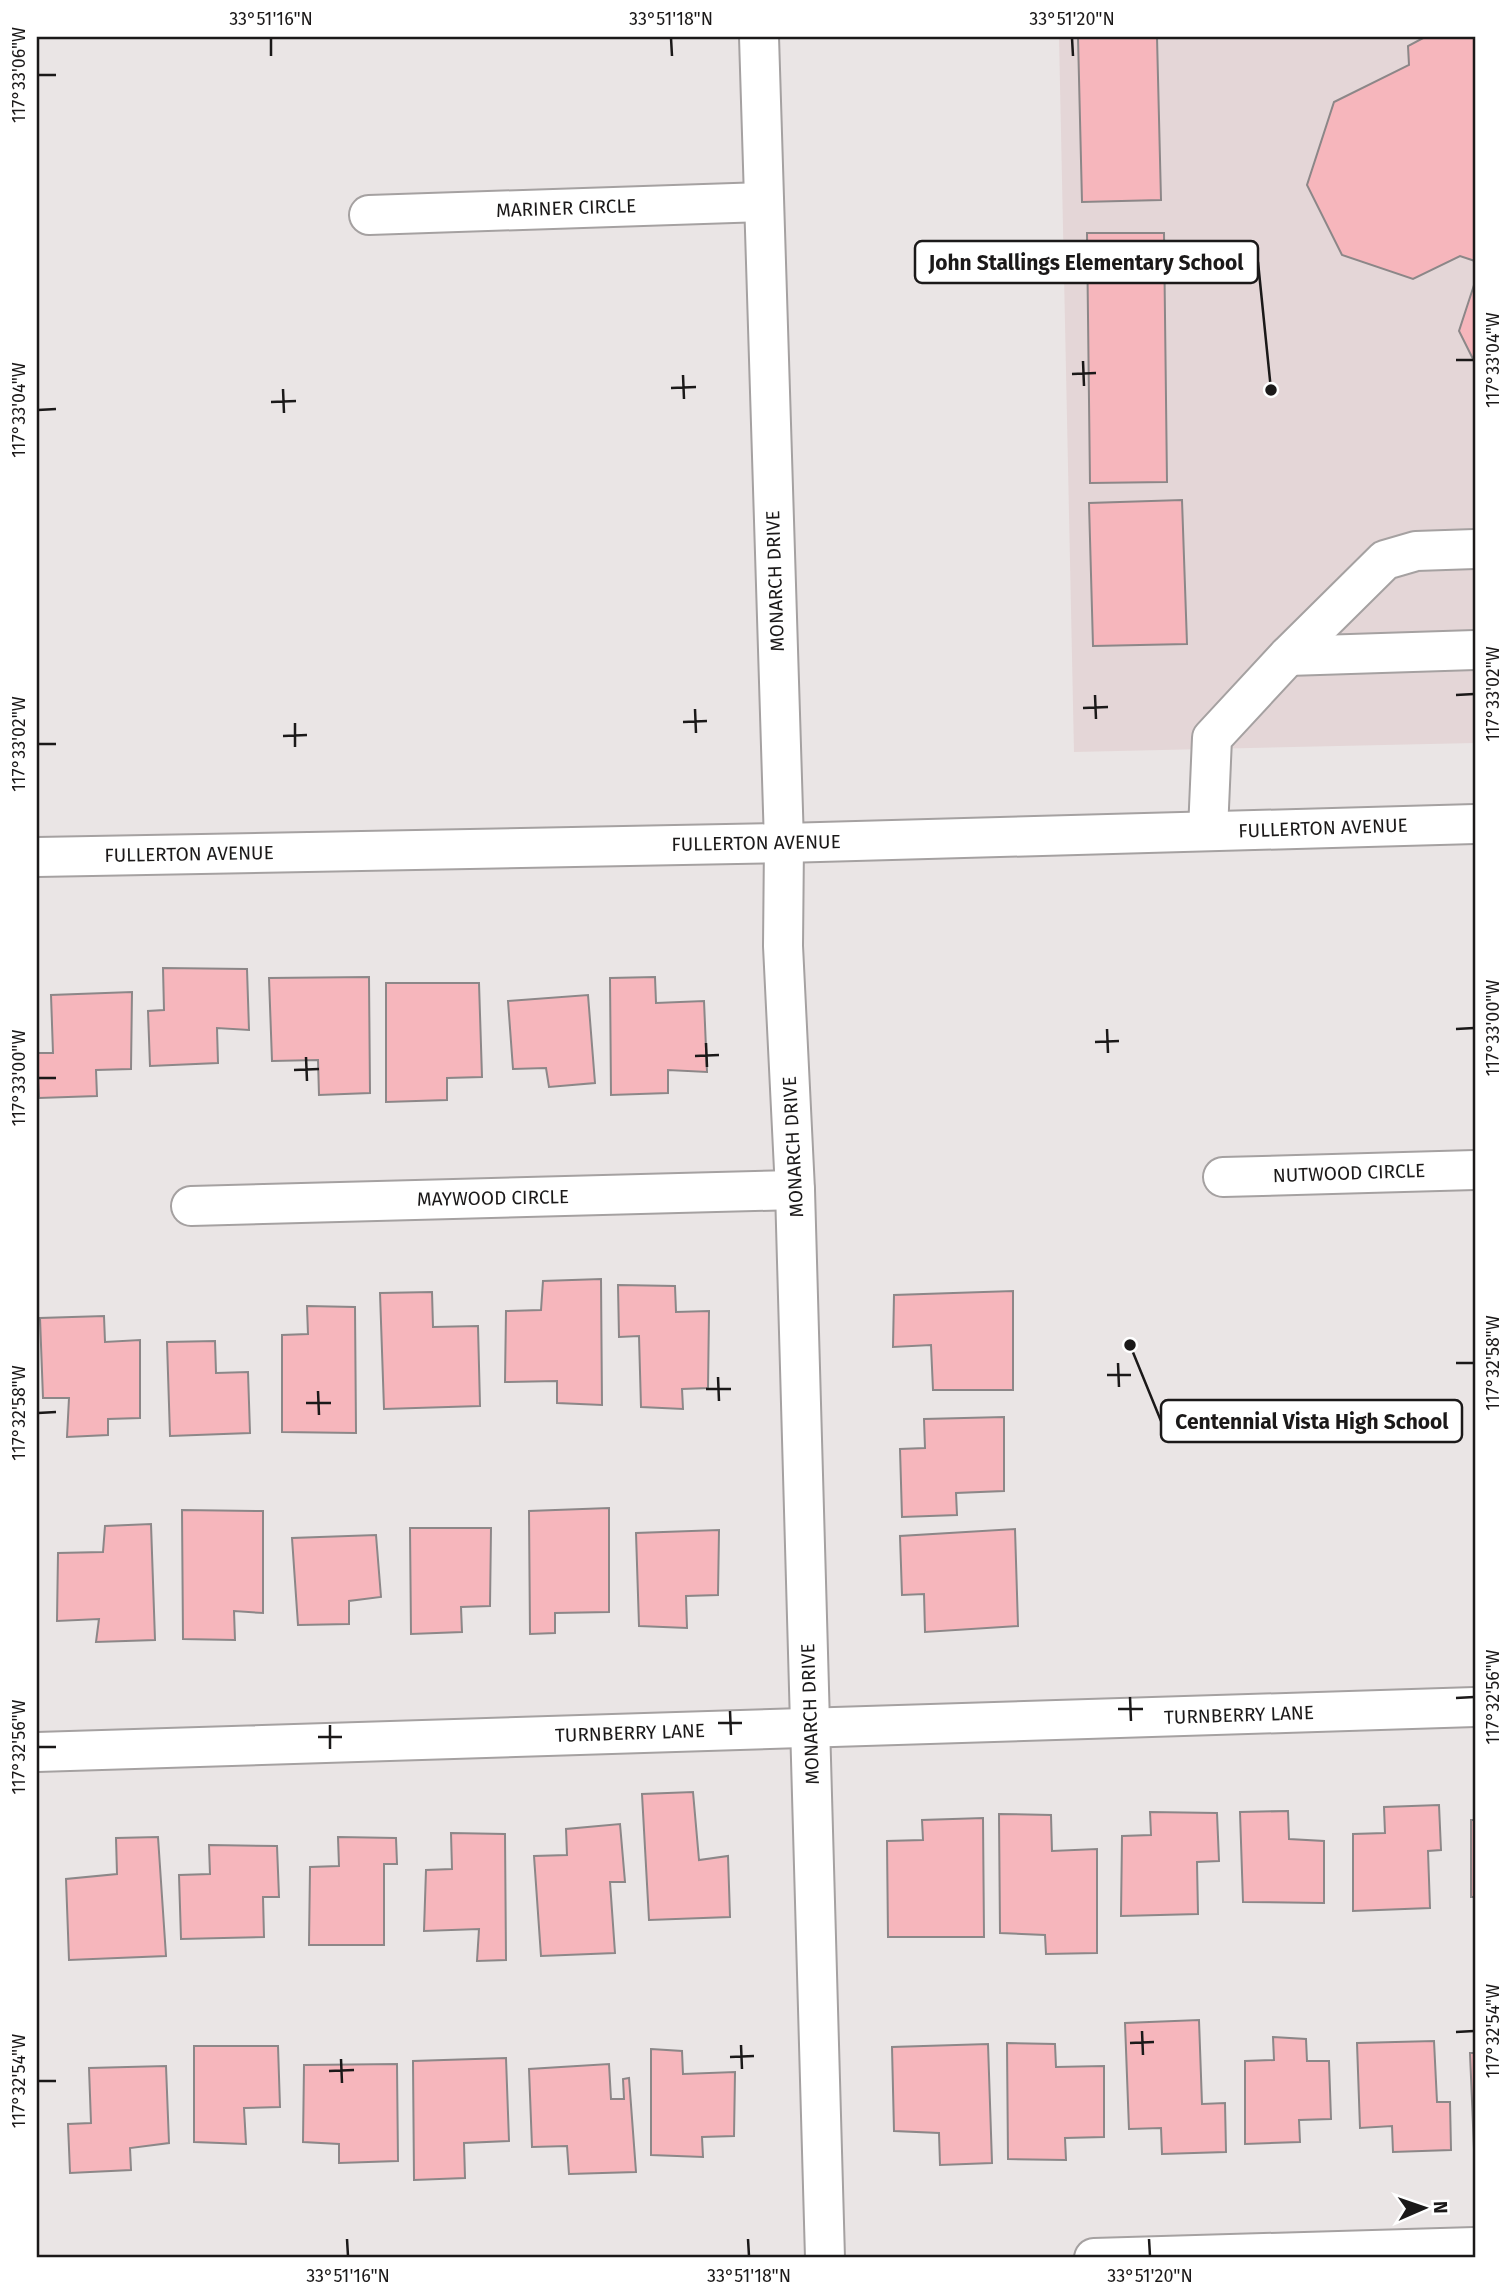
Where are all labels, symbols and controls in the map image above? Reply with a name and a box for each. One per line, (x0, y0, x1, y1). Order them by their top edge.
text: 33°51'16"N (229, 8, 313, 30)
text: 33°51'18"N (629, 8, 713, 30)
text: 33°51'20"N (1029, 8, 1115, 30)
text: 117°33'06"W (8, 27, 30, 123)
street label: MARINER CIRCLE (496, 194, 636, 222)
callout: John Stallings Elementary School (915, 241, 1258, 283)
text: John Stallings Elementary School (928, 250, 1244, 276)
text: 117°33'04"W (1482, 312, 1504, 408)
text: 117°33'04"W (8, 362, 30, 458)
street label: MONARCH DRIVE (761, 510, 789, 652)
text: 117°33'02"W (1482, 646, 1504, 742)
text: 117°33'02"W (8, 696, 30, 792)
street label: FULLERTON AVENUE (1238, 814, 1408, 842)
street label: FULLERTON AVENUE (671, 830, 841, 856)
street label: FULLERTON AVENUE (104, 841, 274, 867)
text: 117°33'00"W (1482, 980, 1504, 1076)
text: 117°33'00"W (8, 1030, 30, 1126)
street label: MONARCH DRIVE (778, 1076, 808, 1218)
street label: NUTWOOD CIRCLE (1272, 1159, 1426, 1187)
street label: MAYWOOD CIRCLE (417, 1185, 569, 1211)
text: 117°32'58"W (1482, 1315, 1504, 1411)
text: 117°32'58"W (8, 1365, 30, 1461)
callout: Centennial Vista High School (1161, 1400, 1462, 1442)
text: Centennial Vista High School (1175, 1409, 1449, 1435)
street label: MONARCH DRIVE (796, 1643, 824, 1785)
text: 117°32'56"W (1482, 1649, 1504, 1744)
text: 117°32'56"W (8, 1699, 30, 1794)
street label: TURNBERRY LANE (1164, 1701, 1314, 1729)
street label: TURNBERRY LANE (555, 1719, 705, 1747)
text: 117°32'54"W (1482, 1984, 1504, 2078)
text: 117°32'54"W (8, 2034, 30, 2128)
north arrow (1390, 2172, 1460, 2242)
text: N (1429, 2201, 1452, 2214)
text: 33°51'16"N (306, 2265, 390, 2287)
text: 33°51'18"N (707, 2265, 791, 2287)
text: 33°51'20"N (1107, 2265, 1193, 2287)

